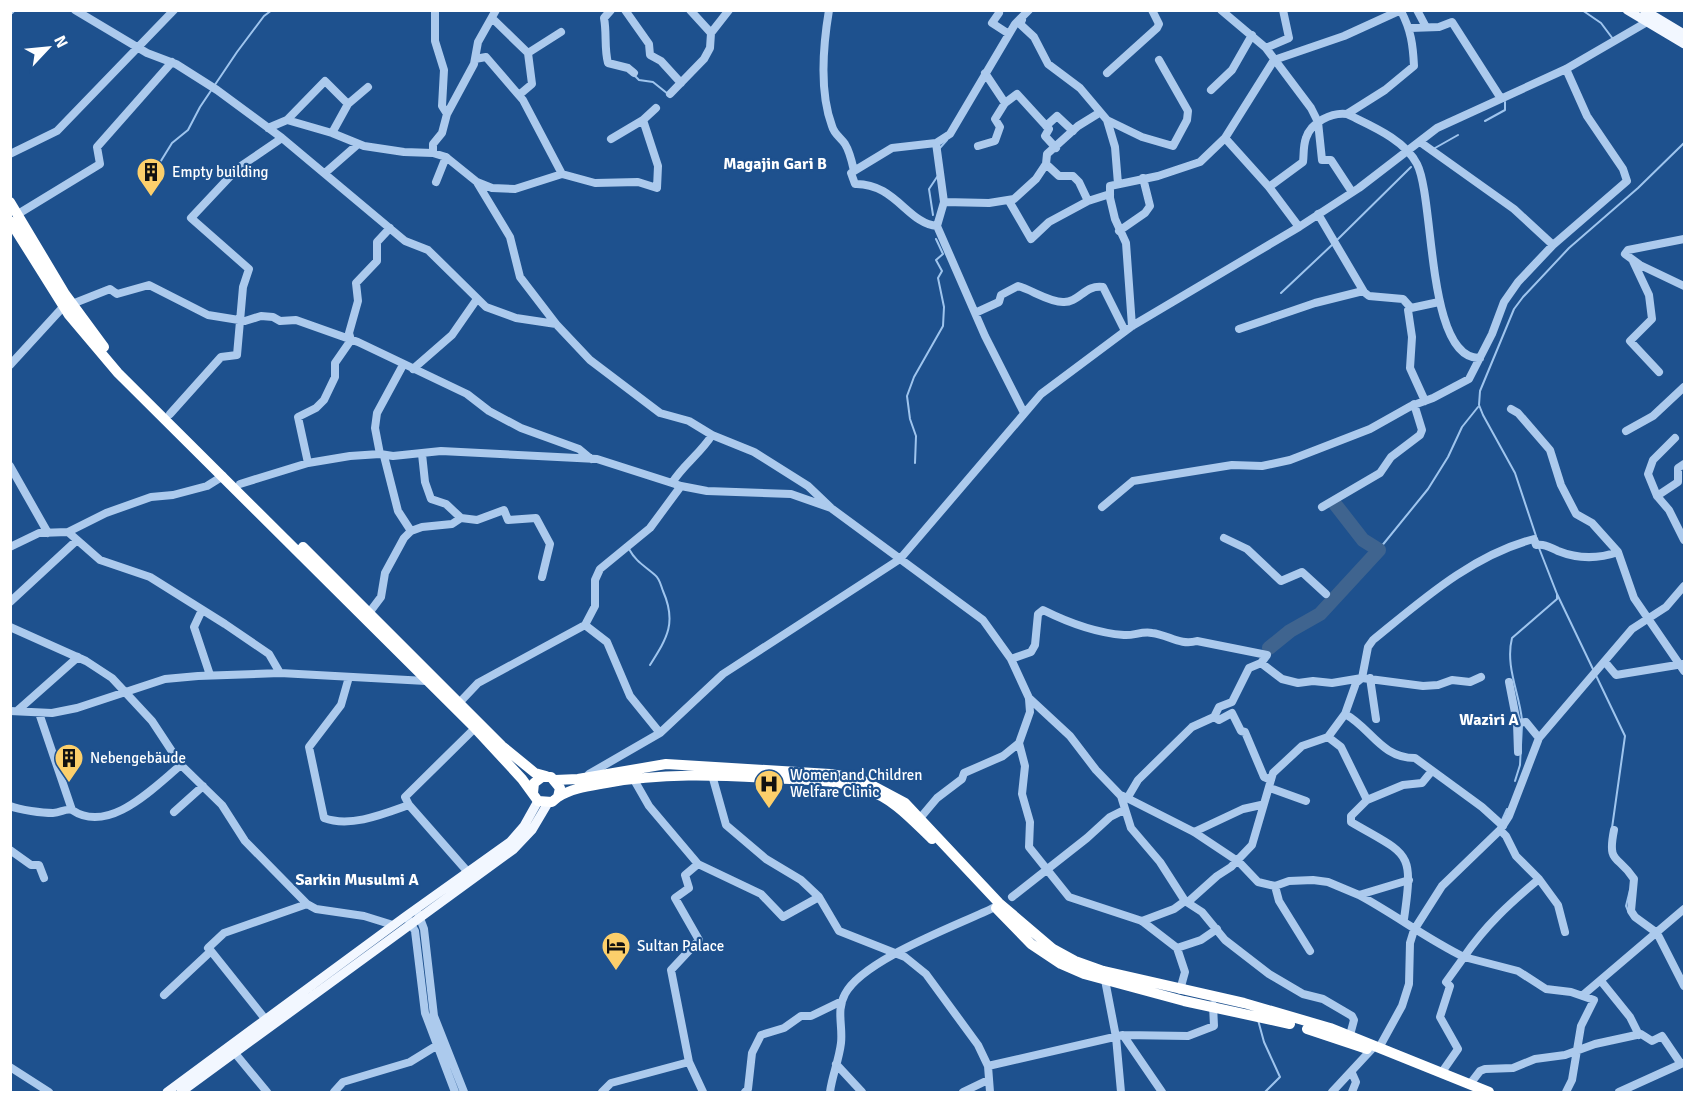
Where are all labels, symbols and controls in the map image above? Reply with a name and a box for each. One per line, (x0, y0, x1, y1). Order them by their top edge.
north arrow (18, 18, 78, 78)
text: N (49, 32, 72, 51)
district label: Magajin Gari B (723, 154, 827, 174)
building icon: Empty building (135, 156, 167, 198)
place label: Empty building (172, 163, 269, 181)
district label: Waziri A (1459, 710, 1519, 730)
building icon: Nebengebäude (53, 742, 85, 784)
place label: Nebengebäude (90, 749, 186, 767)
place label: Women and Children Welfare Clinic (790, 766, 922, 801)
hospital icon: Women and Children Welfare Clinic (753, 768, 785, 810)
district label: Sarkin Musulmi A (295, 870, 419, 890)
hotel icon: Sultan Palace (600, 930, 632, 972)
place label: Sultan Palace (637, 937, 724, 955)

